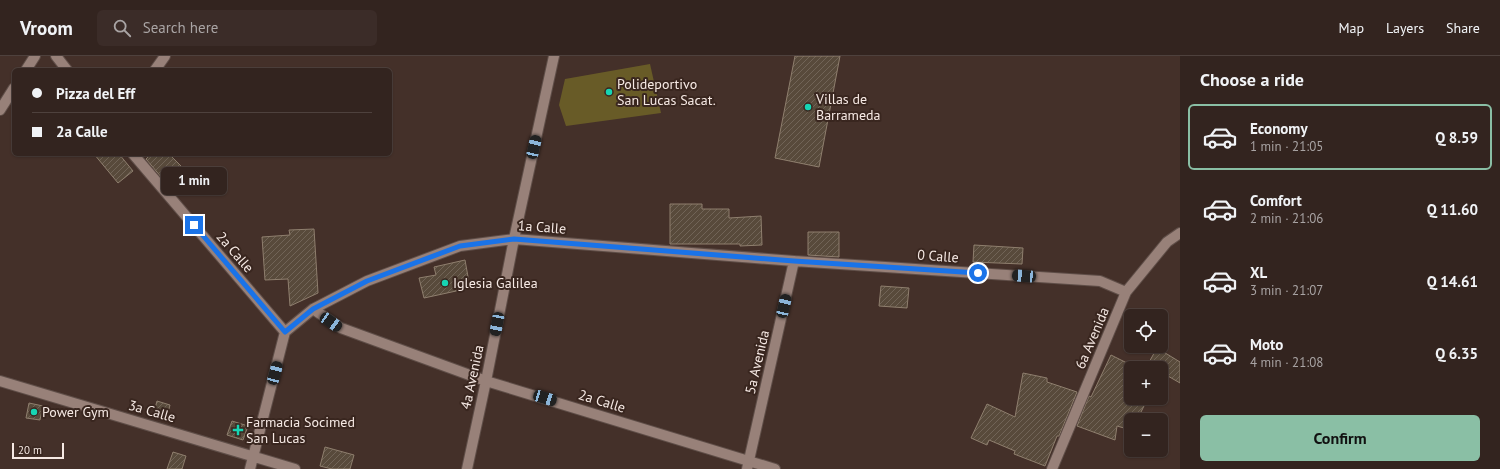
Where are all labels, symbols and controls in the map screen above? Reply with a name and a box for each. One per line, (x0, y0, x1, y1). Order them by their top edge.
search box (97, 10, 377, 46)
text: Vroom (20, 16, 73, 40)
icon: search (111, 17, 133, 39)
text: Search here (143, 18, 218, 37)
text: Map (1338, 19, 1364, 37)
text: Layers (1386, 19, 1424, 37)
text: Share (1446, 19, 1480, 37)
text: Choose a ride (1200, 68, 1304, 91)
place label: Polideportivo San Lucas Sacat. (617, 75, 716, 109)
text: Pizza del Eff (56, 84, 135, 103)
marker: Polideportivo San Lucas Sacat. (604, 87, 614, 97)
place label: Villas de Barrameda (815, 90, 881, 124)
marker: Villas de Barrameda (803, 102, 813, 112)
icon: car (1202, 119, 1238, 155)
text: Economy (1250, 119, 1308, 138)
text: 2a Calle (56, 122, 108, 141)
text: Q 8.59 (1435, 128, 1478, 147)
car (525, 134, 543, 160)
text: 1 min · 21:05 (1250, 138, 1323, 155)
callout: 1 min (161, 167, 227, 195)
text: 1 min (178, 172, 210, 189)
icon: car (1202, 191, 1238, 227)
text: Comfort (1250, 191, 1302, 210)
text: Q 11.60 (1427, 200, 1478, 219)
text: 2 min · 21:06 (1250, 210, 1323, 227)
route end (185, 216, 203, 234)
street label: 1a Calle (517, 216, 567, 238)
street label: 2a Calle (212, 228, 258, 276)
street label: 0 Calle (917, 246, 959, 266)
icon: car (1202, 263, 1238, 299)
text: XL (1250, 263, 1267, 282)
route start (969, 264, 987, 282)
car (1012, 269, 1036, 283)
text: Q 14.61 (1427, 272, 1478, 291)
place label: Iglesia Galilea (453, 274, 538, 292)
marker: Iglesia Galilea (440, 278, 450, 288)
text: 3 min · 21:07 (1250, 282, 1323, 299)
car (775, 293, 793, 319)
street label: 6a Avenida (1071, 304, 1113, 372)
map controls (1124, 309, 1168, 457)
button: locate (1124, 309, 1168, 353)
car (318, 310, 344, 334)
car (489, 311, 505, 337)
street label: 5a Avenida (741, 328, 773, 396)
icon: car (1202, 335, 1238, 371)
text: Moto (1250, 335, 1283, 354)
street label: 4a Avenida (456, 343, 488, 411)
text: Q 6.35 (1435, 344, 1478, 363)
text: 4 min · 21:08 (1250, 354, 1323, 371)
car (266, 360, 284, 386)
button: + (1124, 361, 1168, 405)
street label: 2a Calle (576, 385, 628, 417)
car (532, 389, 558, 407)
street label: 3a Calle (126, 396, 178, 426)
place label: Power Gym (42, 403, 109, 421)
marker: Power Gym (29, 407, 39, 417)
place label: Farmacia Socimed San Lucas (246, 413, 355, 447)
button: − (1124, 413, 1168, 457)
button: Confirm (1200, 415, 1480, 461)
marker: Farmacia Socimed San Lucas (233, 425, 243, 435)
scale bar (12, 441, 64, 460)
text: 20 m (18, 443, 42, 457)

